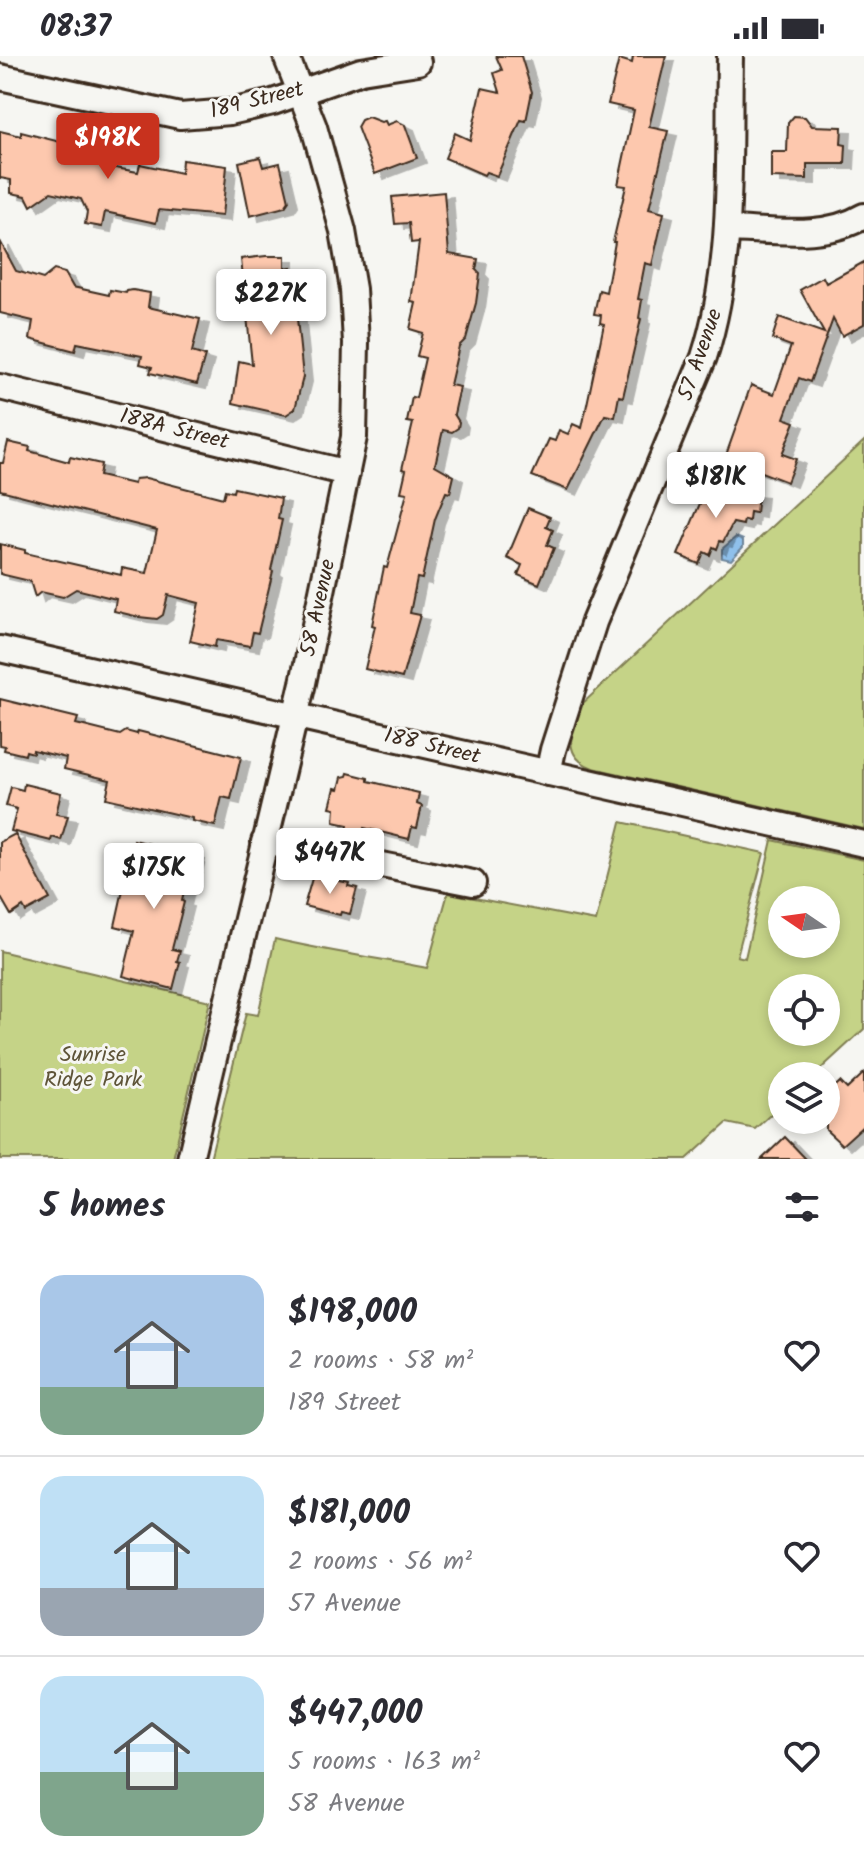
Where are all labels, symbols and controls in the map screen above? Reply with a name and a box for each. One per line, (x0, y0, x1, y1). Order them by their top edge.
text: 08:37 (40, 4, 111, 52)
street label: 189 Street (206, 72, 308, 130)
pin: $198K (52, 113, 164, 181)
text: $198K (74, 118, 142, 160)
pin: $227K (215, 269, 327, 337)
text: $227K (234, 274, 308, 316)
street label: 57 Avenue (669, 304, 733, 406)
street label: 188A Street (116, 400, 233, 461)
pin: $181K (660, 452, 772, 520)
text: $181K (685, 457, 747, 499)
street label: 58 Avenue (292, 556, 346, 660)
street label: 188 Street (380, 719, 484, 775)
pin: $447K (274, 828, 386, 896)
text: $447K (294, 833, 366, 875)
pin: $175K (98, 843, 210, 911)
text: $175K (122, 848, 186, 890)
north arrow (768, 886, 840, 958)
map controls (768, 886, 840, 1134)
button: locate (768, 974, 840, 1046)
park label: Sunrise Ridge Park (44, 1038, 143, 1098)
button: layers (768, 1062, 840, 1134)
text: 5 homes (40, 1180, 165, 1234)
icon: filters (780, 1185, 824, 1229)
text: $198,000 (288, 1286, 417, 1340)
icon: home (104, 1307, 200, 1403)
icon: heart (780, 1333, 824, 1377)
text: 2 rooms · 58 m² (288, 1340, 473, 1382)
text: 189 Street (288, 1382, 401, 1424)
text: $181,000 (288, 1487, 410, 1541)
icon: home (104, 1508, 200, 1604)
icon: heart (780, 1534, 824, 1578)
text: 2 rooms · 56 m² (288, 1541, 472, 1583)
text: 57 Avenue (288, 1583, 401, 1625)
text: $447,000 (288, 1687, 422, 1741)
icon: home (104, 1708, 200, 1804)
icon: heart (780, 1734, 824, 1778)
text: 5 rooms · 163 m² (288, 1741, 480, 1783)
text: 58 Avenue (288, 1783, 405, 1825)

